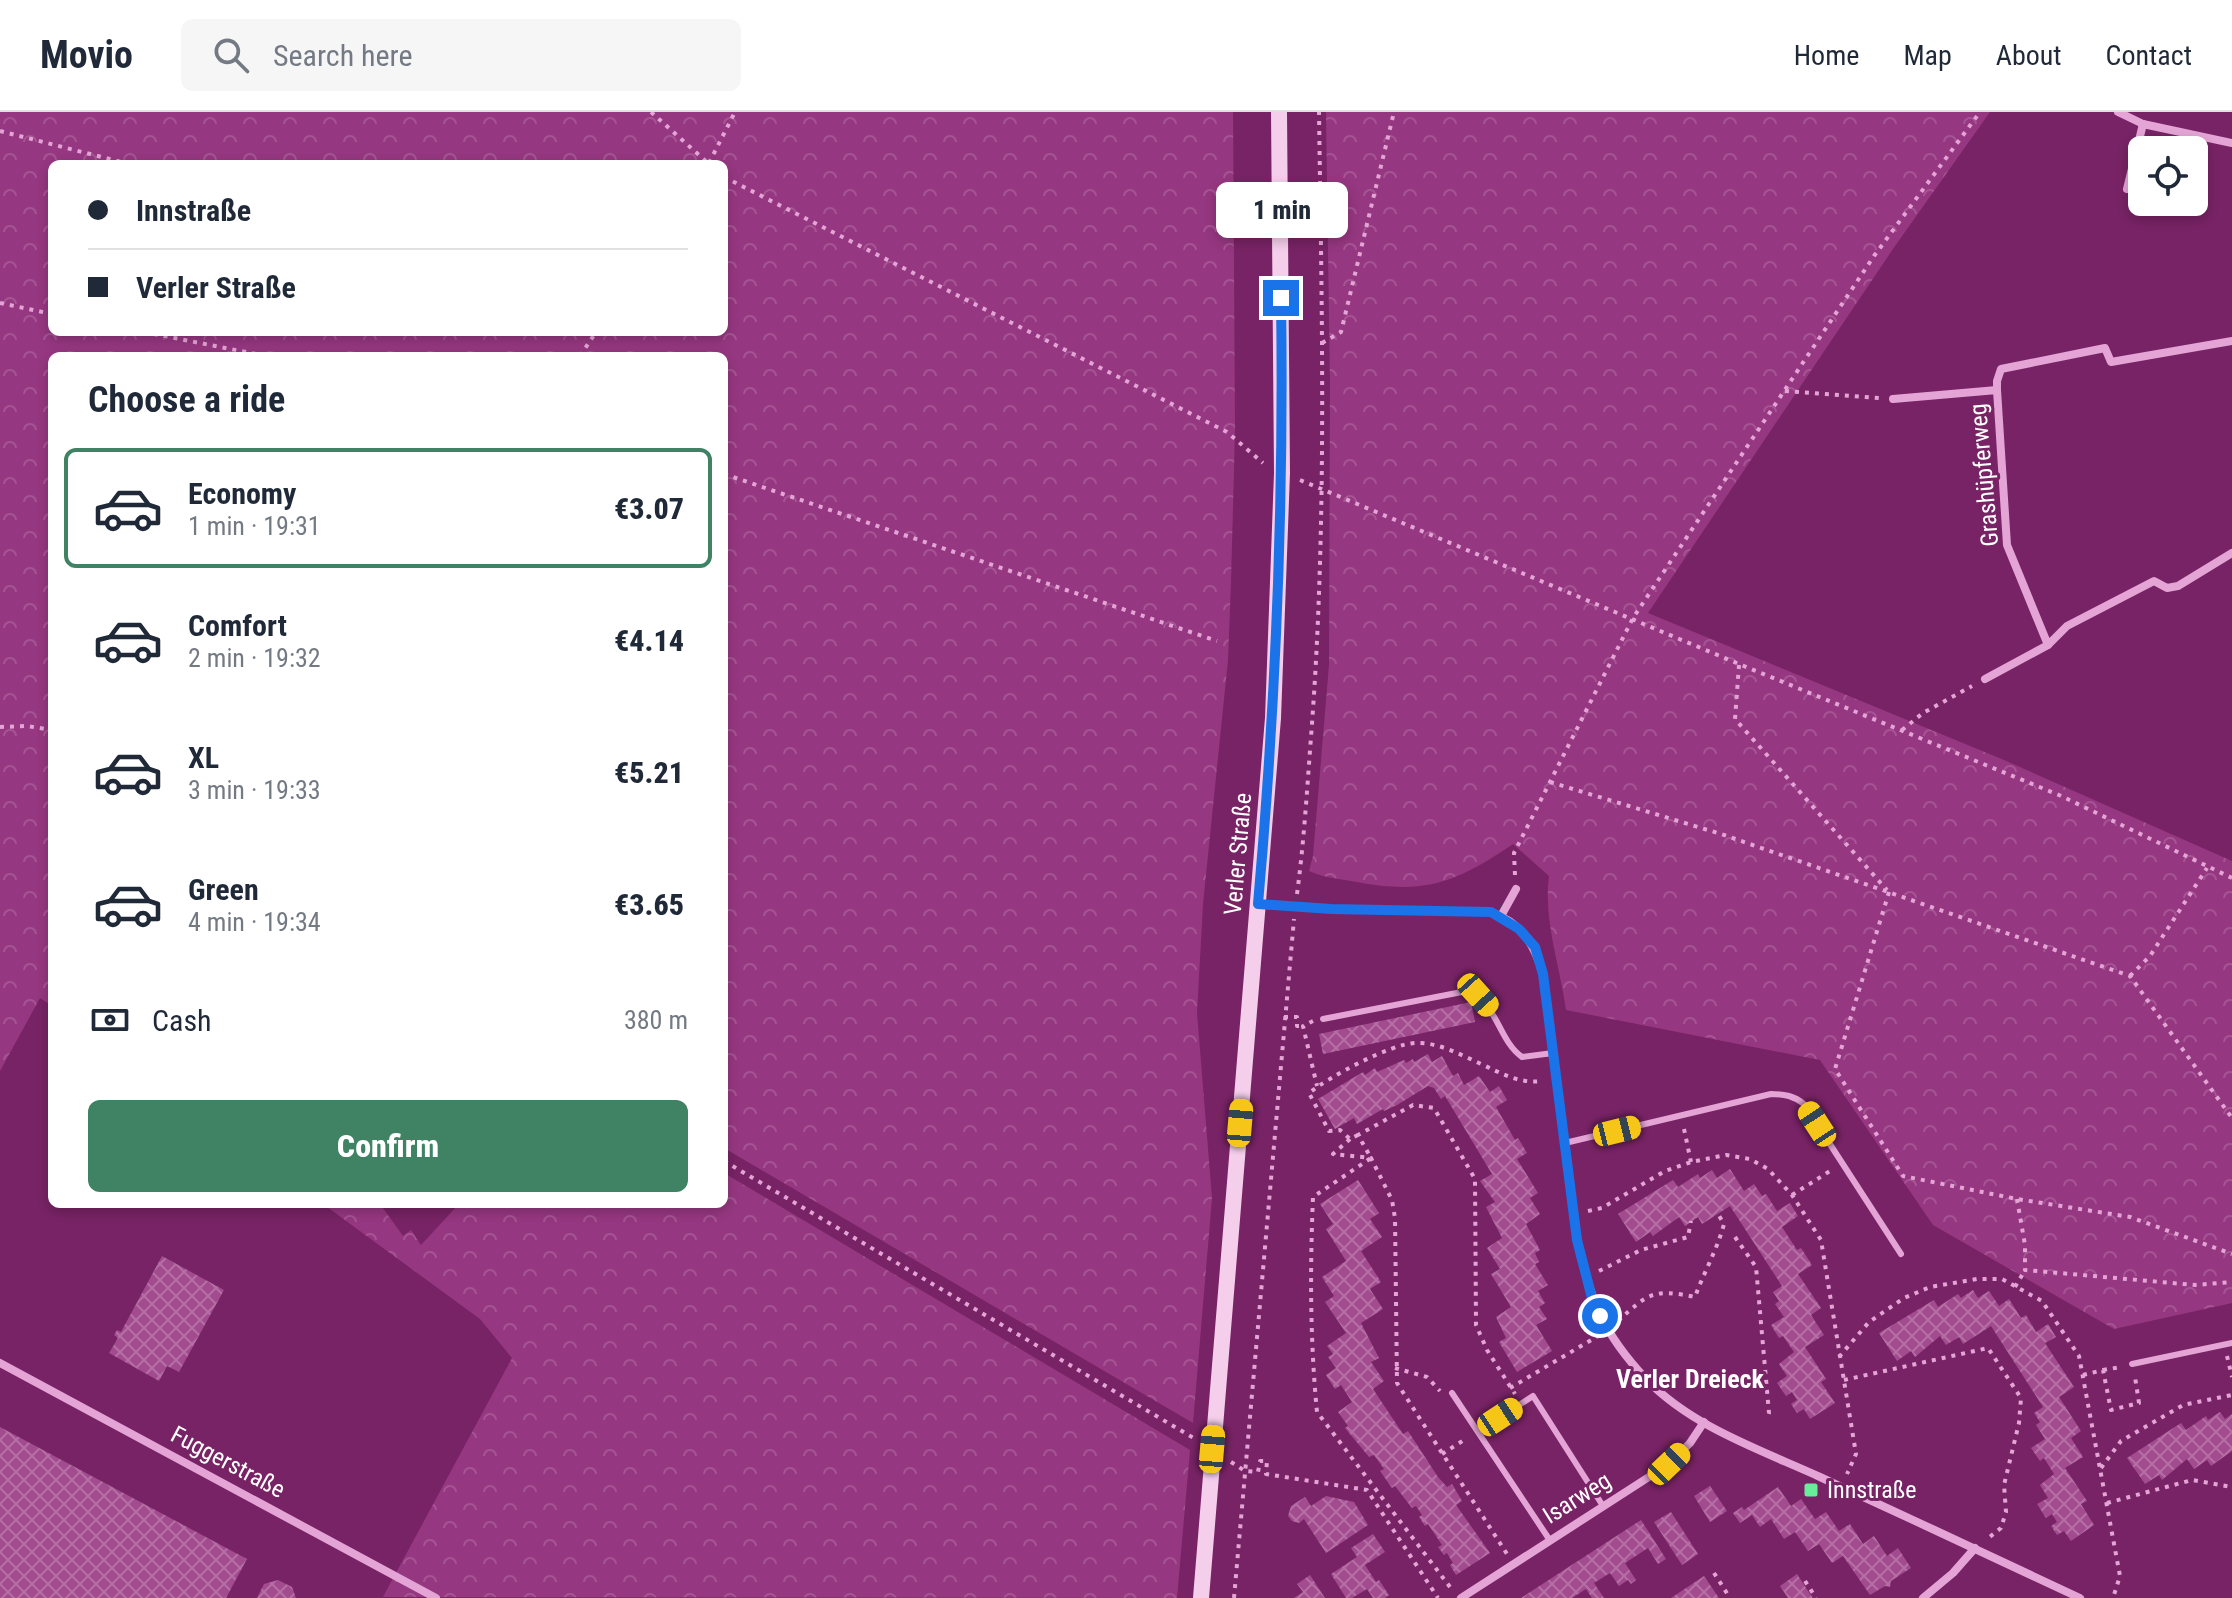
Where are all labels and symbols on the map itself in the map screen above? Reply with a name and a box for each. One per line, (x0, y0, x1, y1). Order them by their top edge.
callout: 1 min (1215, 182, 1347, 238)
route end (1263, 280, 1299, 316)
street label: Grashüpferweg (1964, 402, 2004, 548)
street label: Verler Straße (1219, 792, 1257, 916)
car (1453, 969, 1503, 1021)
car (1794, 1097, 1840, 1151)
car (1226, 1098, 1254, 1148)
car (1591, 1114, 1643, 1148)
route start (1582, 1298, 1618, 1334)
district label: Verler Dreieck (1616, 1364, 1765, 1394)
car (1473, 1394, 1527, 1440)
street label: Fuggerstraße (166, 1420, 290, 1504)
car (1198, 1424, 1226, 1474)
car (1643, 1439, 1695, 1489)
street label: Isarweg (1538, 1466, 1616, 1530)
place label: Innstraße (1827, 1476, 1916, 1504)
marker: Innstraße (1802, 1481, 1820, 1499)

